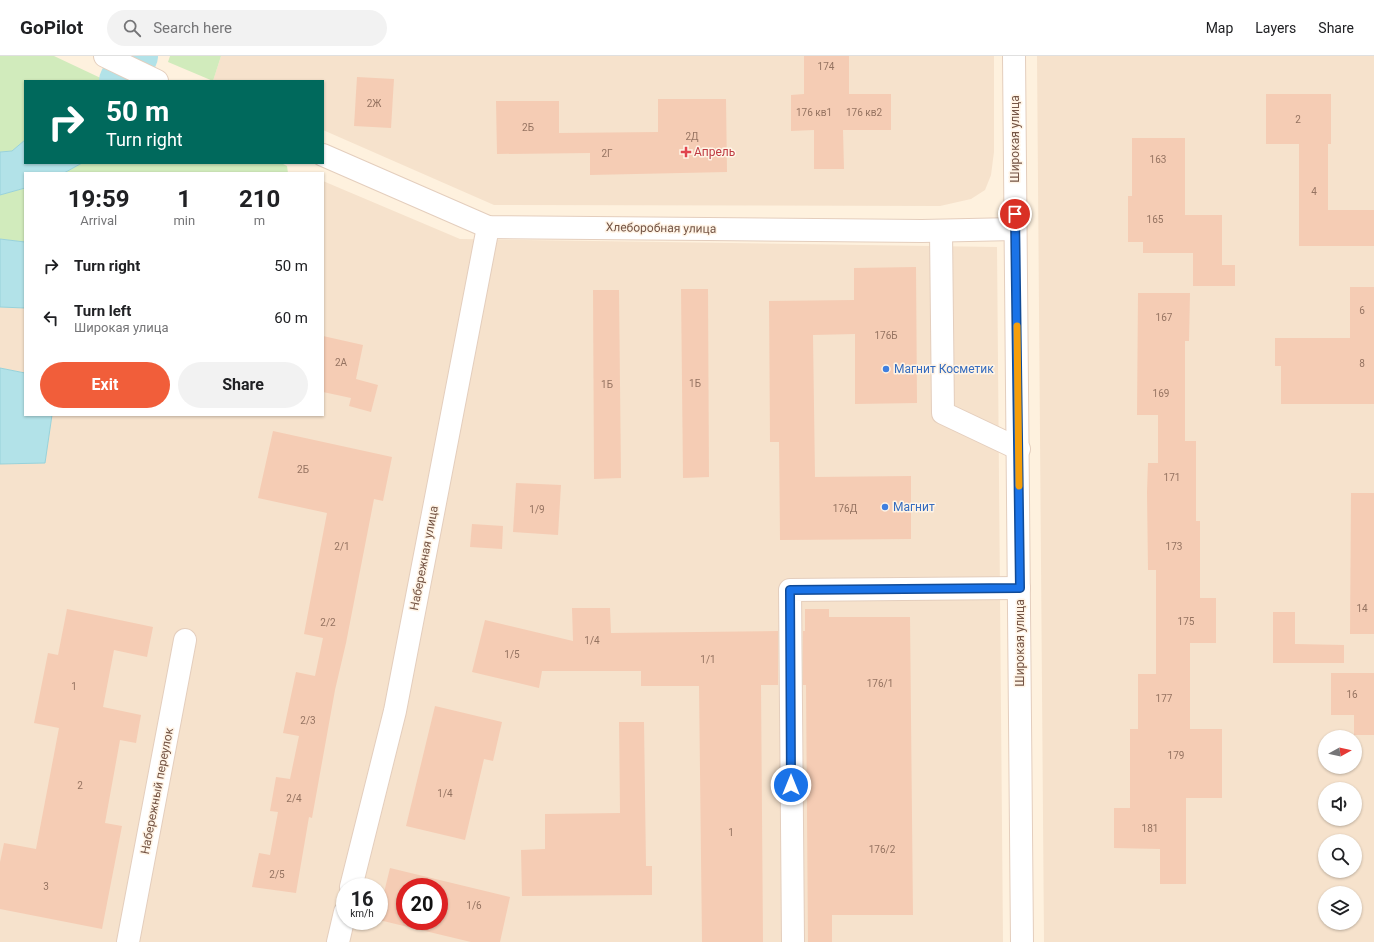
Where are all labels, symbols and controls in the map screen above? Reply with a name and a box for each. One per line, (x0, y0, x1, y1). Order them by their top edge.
search box (107, 10, 387, 46)
text: GoPilot (20, 16, 83, 39)
icon: search (121, 17, 143, 39)
text: Search here (153, 19, 232, 37)
text: Map (1206, 20, 1233, 36)
text: Layers (1255, 20, 1296, 36)
text: Share (1318, 20, 1354, 36)
house number: 174 (818, 61, 835, 72)
text: 50 m (106, 95, 169, 128)
street label: Широкая улица (1008, 95, 1022, 183)
icon: right (40, 96, 92, 148)
house number: 2Ж (367, 98, 382, 109)
house number: 176 кв1 (796, 107, 832, 118)
house number: 176 кв2 (846, 107, 882, 118)
house number: 2 (1295, 114, 1301, 125)
house number: 2Б (522, 122, 534, 133)
text: Turn right (106, 129, 183, 150)
house number: 2Д (685, 131, 699, 142)
place label: Апрель (694, 145, 735, 159)
marker: Апрель (681, 147, 691, 157)
house number: 2Г (601, 148, 613, 159)
house number: 163 (1150, 154, 1166, 165)
text: 19:59 (68, 185, 130, 213)
text: 1 (177, 185, 191, 213)
text: 210 (239, 185, 280, 213)
house number: 4 (1311, 186, 1317, 197)
pin (998, 197, 1032, 231)
icon: arrive (1004, 203, 1026, 225)
text: Arrival (80, 213, 117, 228)
text: min (173, 213, 195, 228)
text: m (254, 213, 265, 228)
house number: 165 (1147, 214, 1164, 225)
street label: Хлеборобная улица (606, 220, 716, 236)
icon: right (40, 255, 62, 277)
text: Turn right (74, 257, 140, 275)
text: 50 m (274, 257, 308, 275)
text: Turn left (74, 302, 131, 320)
house number: 6 (1359, 305, 1365, 316)
icon: left (40, 307, 62, 329)
text: 60 m (274, 309, 308, 327)
house number: 167 (1156, 312, 1173, 323)
text: Широкая улица (74, 320, 169, 335)
house number: 176Б (874, 330, 898, 341)
house number: 2А (335, 357, 348, 368)
house number: 8 (1359, 358, 1365, 369)
button: Exit (40, 362, 170, 408)
button: Share (178, 362, 308, 408)
place label: Магнит Косметик (894, 362, 994, 376)
marker: Магнит Косметик (881, 364, 891, 374)
house number: 1Б (689, 378, 701, 389)
house number: 1Б (601, 379, 613, 390)
house number: 169 (1153, 388, 1169, 399)
house number: 2Б (297, 464, 309, 475)
house number: 171 (1164, 472, 1180, 483)
place label: Магнит (893, 500, 935, 514)
marker: Магнит (880, 502, 890, 512)
house number: 176Д (833, 503, 858, 514)
street label: Набережная улица (407, 504, 441, 612)
house number: 1/9 (529, 504, 545, 515)
house number: 2/1 (334, 541, 350, 552)
house number: 173 (1166, 541, 1182, 552)
street label: Широкая улица (1013, 599, 1027, 687)
house number: 14 (1356, 603, 1368, 614)
house number: 175 (1178, 616, 1195, 627)
house number: 2/2 (320, 617, 336, 628)
house number: 1/4 (584, 635, 600, 646)
house number: 1/5 (504, 649, 520, 660)
house number: 1/1 (700, 654, 716, 665)
house number: 176/1 (867, 678, 893, 689)
house number: 1 (71, 681, 77, 692)
house number: 16 (1346, 689, 1358, 700)
house number: 177 (1156, 693, 1173, 704)
house number: 2/3 (300, 715, 316, 726)
street label: Набережный переулок (138, 726, 176, 855)
north arrow (1318, 730, 1362, 774)
map controls (1318, 730, 1362, 930)
house number: 179 (1168, 750, 1184, 761)
position arrow (770, 764, 812, 806)
house number: 2 (77, 780, 83, 791)
button: sound (1318, 782, 1362, 826)
house number: 1/4 (437, 788, 453, 799)
house number: 2/4 (286, 793, 302, 804)
house number: 181 (1142, 823, 1158, 834)
house number: 1 (728, 827, 734, 838)
button: search (1318, 834, 1362, 878)
house number: 176/2 (869, 844, 896, 855)
house number: 2/5 (269, 869, 285, 880)
speed limit sign: 20 (396, 878, 448, 930)
house number: 3 (43, 881, 49, 892)
button: layers (1318, 886, 1362, 930)
text: 16 (351, 887, 373, 911)
house number: 1/6 (466, 900, 482, 911)
text: km/h (350, 908, 374, 919)

